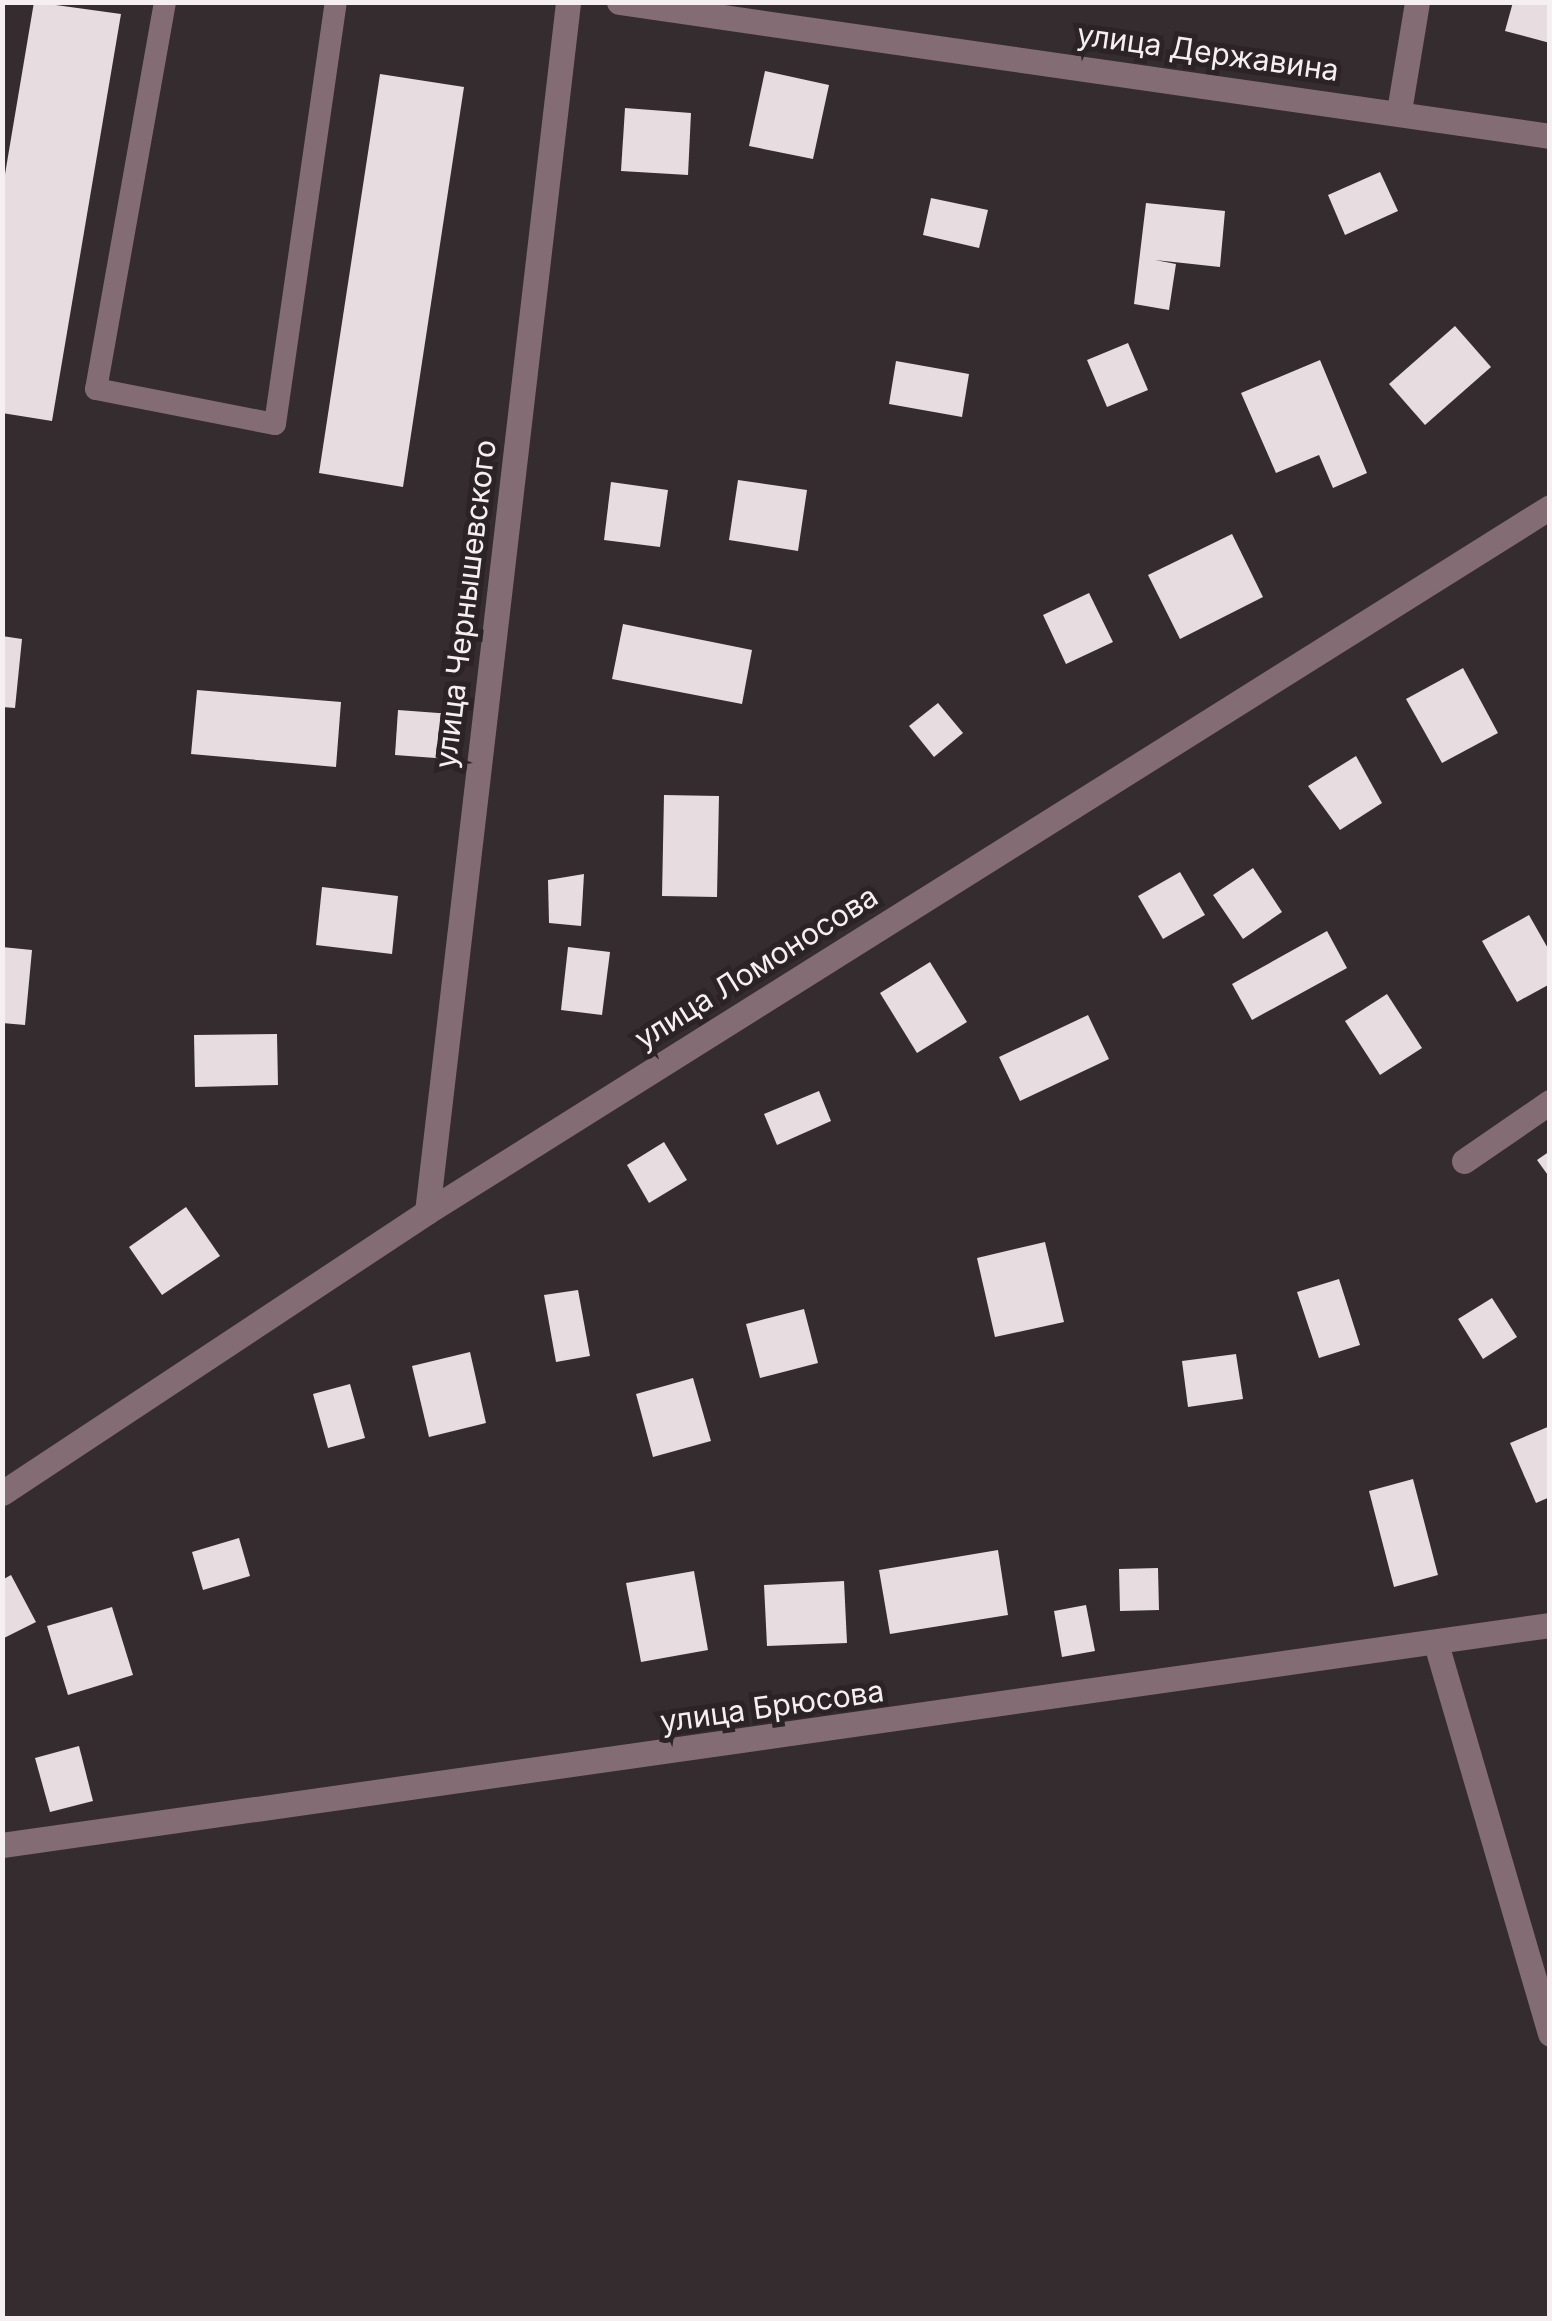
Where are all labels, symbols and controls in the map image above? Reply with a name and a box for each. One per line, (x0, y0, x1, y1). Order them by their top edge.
street label: улица Державина (1075, 16, 1341, 88)
street label: улица Чернышевского (427, 438, 503, 770)
street label: улица Ломоносова (628, 878, 884, 1056)
street label: улица Брюсова (658, 1672, 886, 1740)

